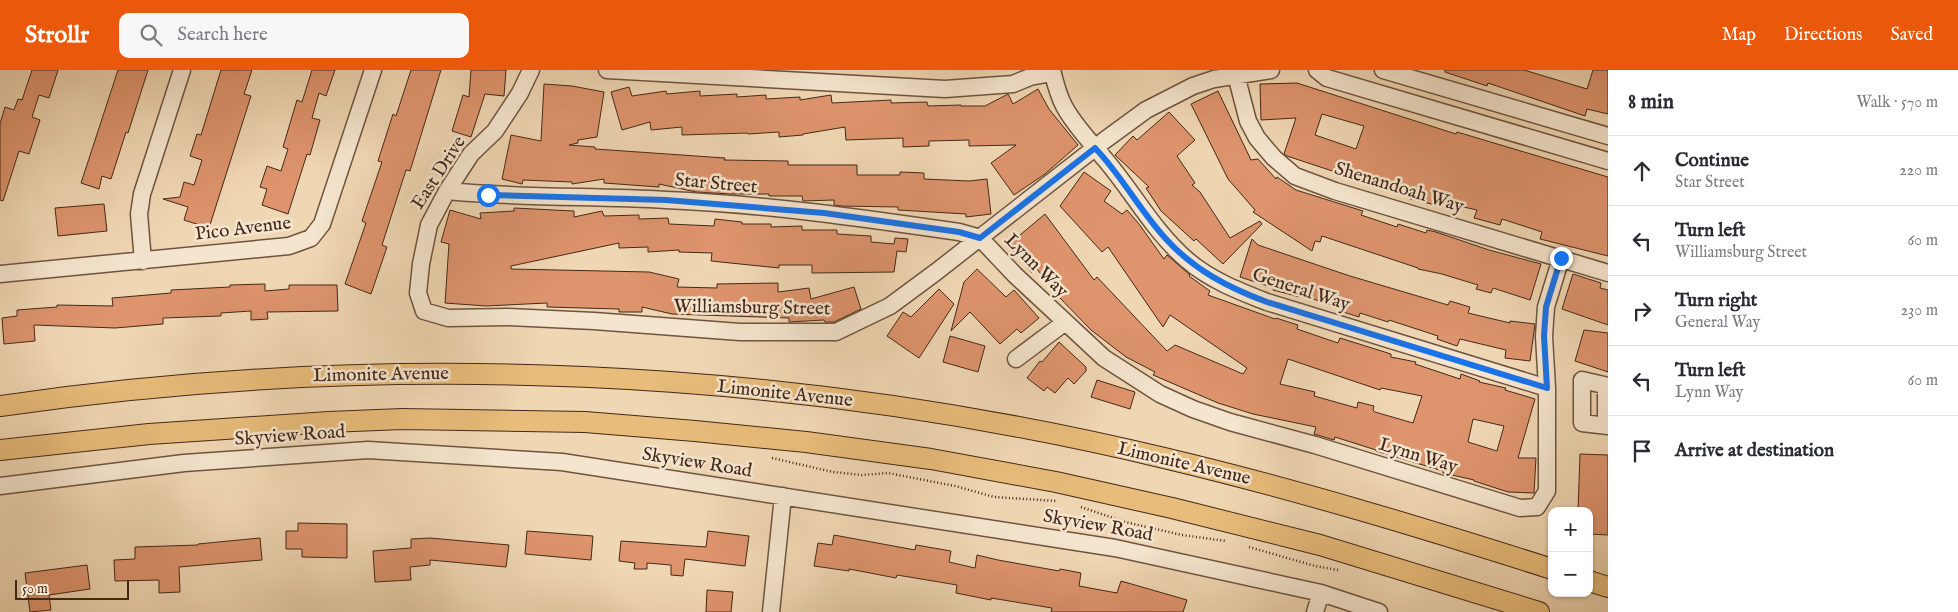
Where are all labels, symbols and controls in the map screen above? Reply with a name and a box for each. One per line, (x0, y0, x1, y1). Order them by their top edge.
search box (119, 13, 469, 58)
text: Strollr (25, 20, 89, 51)
icon: search (137, 21, 165, 49)
text: Search here (177, 23, 268, 47)
text: Map (1722, 24, 1756, 47)
text: Directions (1784, 24, 1862, 47)
text: Saved (1890, 24, 1933, 47)
text: 8 min (1628, 89, 1674, 116)
text: Walk · 570 m (1856, 93, 1938, 113)
street label: East Drive (406, 131, 472, 214)
text: Continue (1675, 149, 1749, 173)
street label: Shenandoah Way (1331, 157, 1467, 219)
icon: ahead (1628, 157, 1656, 185)
text: 220 m (1899, 161, 1938, 181)
street label: Star Street (674, 168, 759, 200)
text: Star Street (1675, 173, 1745, 193)
route start (477, 184, 500, 207)
street label: Pico Avenue (194, 211, 293, 247)
text: Turn left (1675, 219, 1746, 243)
icon: left (1628, 227, 1656, 255)
street label: Lynn Way (999, 229, 1074, 304)
text: 60 m (1908, 231, 1938, 251)
text: Williamsburg Street (1675, 243, 1807, 263)
route end (1550, 247, 1573, 270)
street label: General Way (1249, 263, 1354, 317)
text: Turn right (1675, 289, 1757, 313)
street label: Williamsburg Street (673, 295, 831, 321)
icon: right (1628, 297, 1656, 325)
text: 230 m (1901, 301, 1938, 321)
text: General Way (1675, 313, 1760, 333)
text: Turn left (1675, 359, 1746, 383)
street label: Limonite Avenue (313, 362, 449, 388)
icon: left (1628, 367, 1656, 395)
text: 60 m (1908, 371, 1938, 391)
street label: Limonite Avenue (716, 375, 854, 413)
text: Lynn Way (1675, 383, 1743, 403)
street label: Skyview Road (234, 420, 347, 452)
street label: Lynn Way (1376, 433, 1461, 480)
street label: Limonite Avenue (1115, 437, 1253, 491)
icon: arrive (1628, 437, 1656, 465)
text: Arrive at destination (1675, 439, 1834, 463)
street label: Skyview Road (640, 442, 755, 484)
street label: Skyview Road (1041, 505, 1156, 548)
map controls (1548, 507, 1593, 597)
button: + (1548, 507, 1593, 552)
button: − (1548, 552, 1593, 597)
scale bar (15, 577, 129, 600)
text: 50 m (22, 580, 48, 598)

